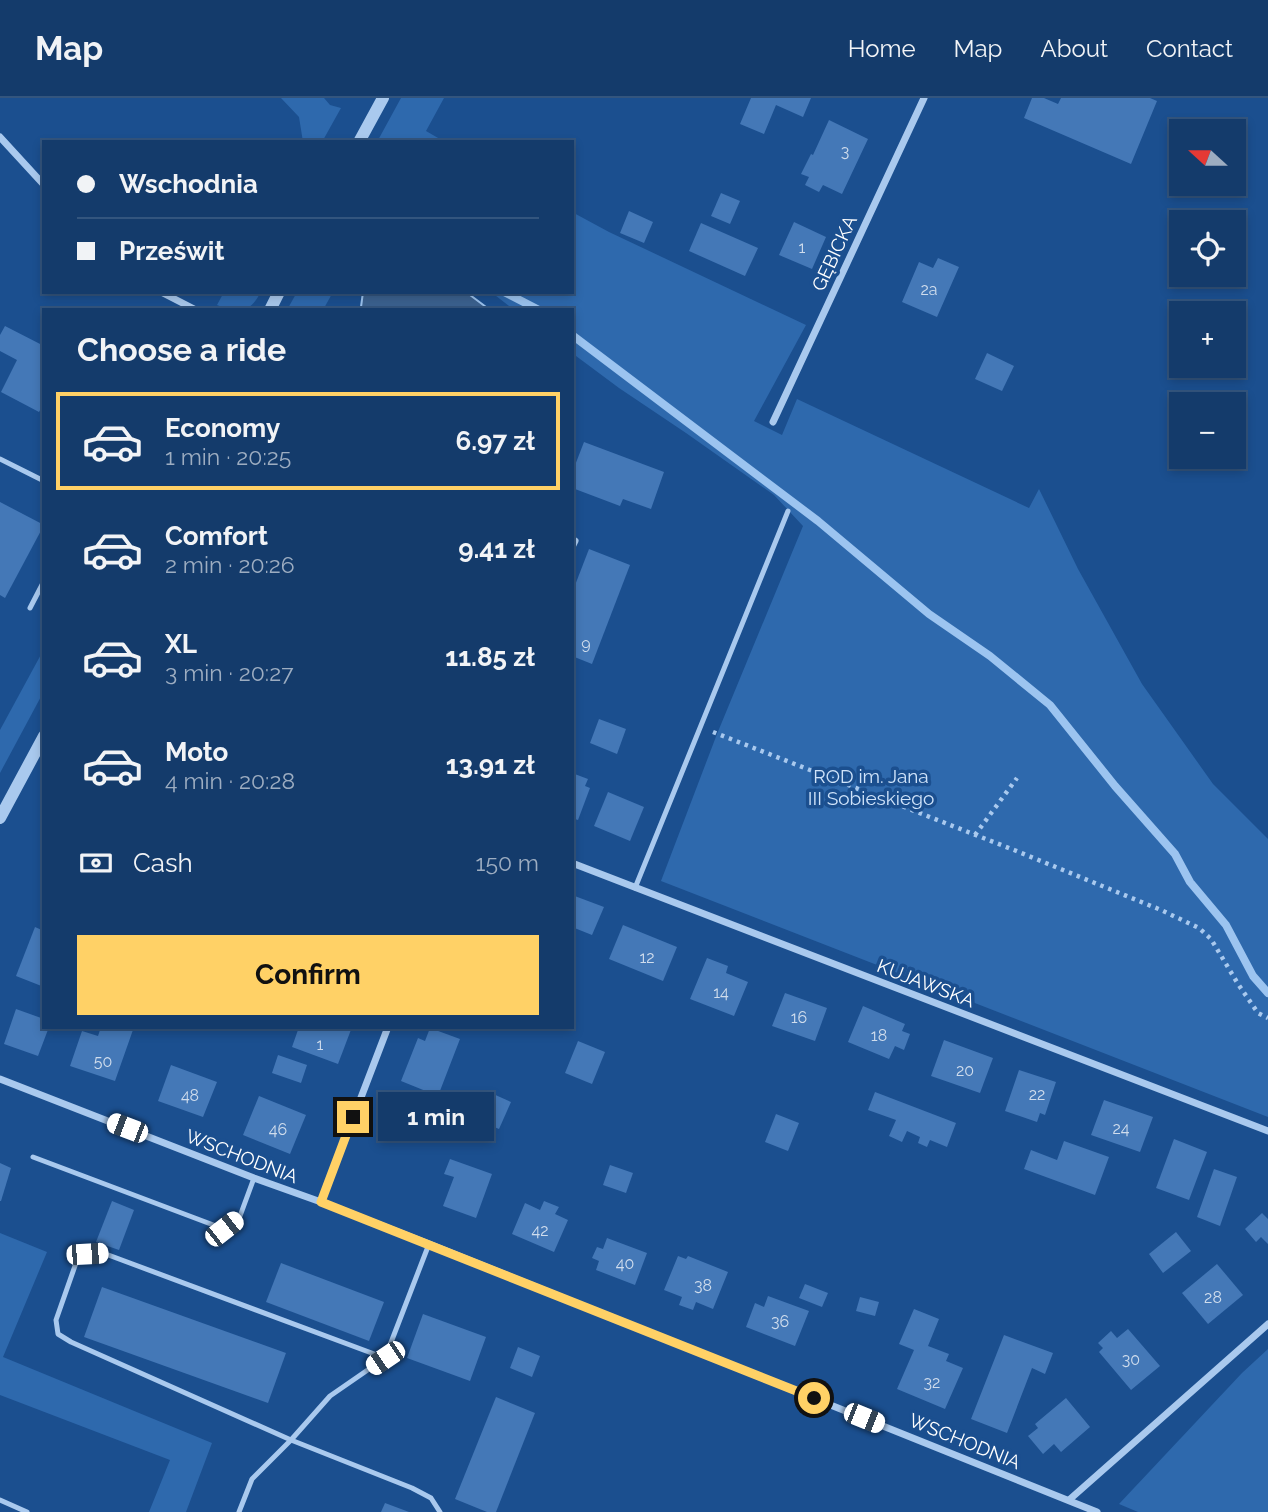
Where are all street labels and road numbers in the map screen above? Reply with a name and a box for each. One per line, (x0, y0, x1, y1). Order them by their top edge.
street label: GĘBICKA (807, 212, 861, 294)
street label: KUJAWSKA (874, 954, 978, 1012)
street label: WSCHODNIA (183, 1125, 301, 1188)
street label: WSCHODNIA (906, 1409, 1024, 1473)

